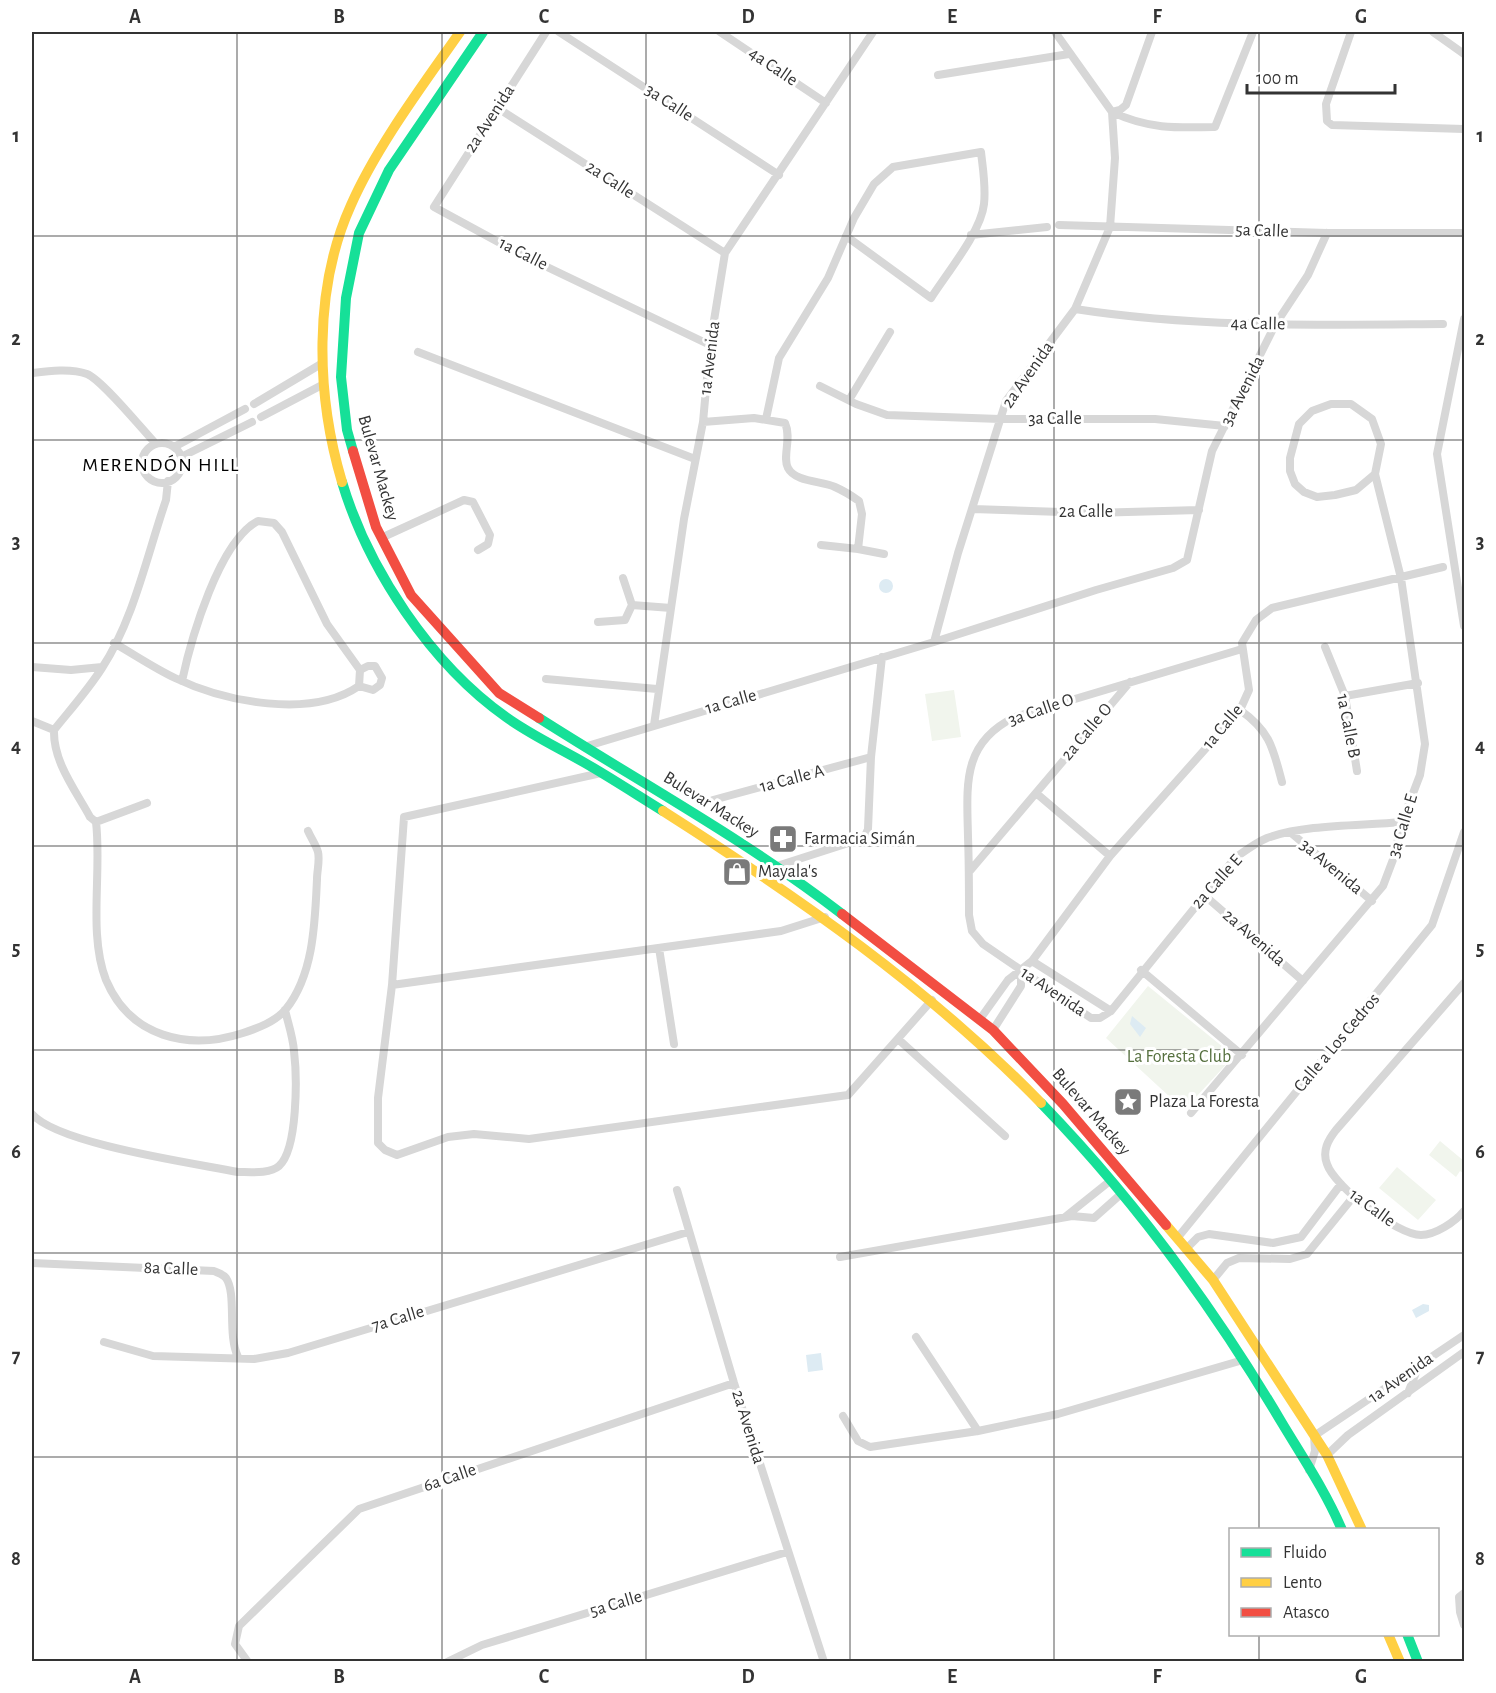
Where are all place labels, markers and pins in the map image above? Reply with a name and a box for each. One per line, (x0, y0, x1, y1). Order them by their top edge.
pharmacy icon: Farmacia Simán (767, 823, 799, 855)
place label: Farmacia Simán (804, 830, 915, 848)
shop icon: Mayala's (721, 856, 753, 888)
place label: Mayala's (758, 863, 818, 881)
place icon: Plaza La Foresta (1112, 1086, 1144, 1118)
place label: Plaza La Foresta (1149, 1093, 1259, 1111)

